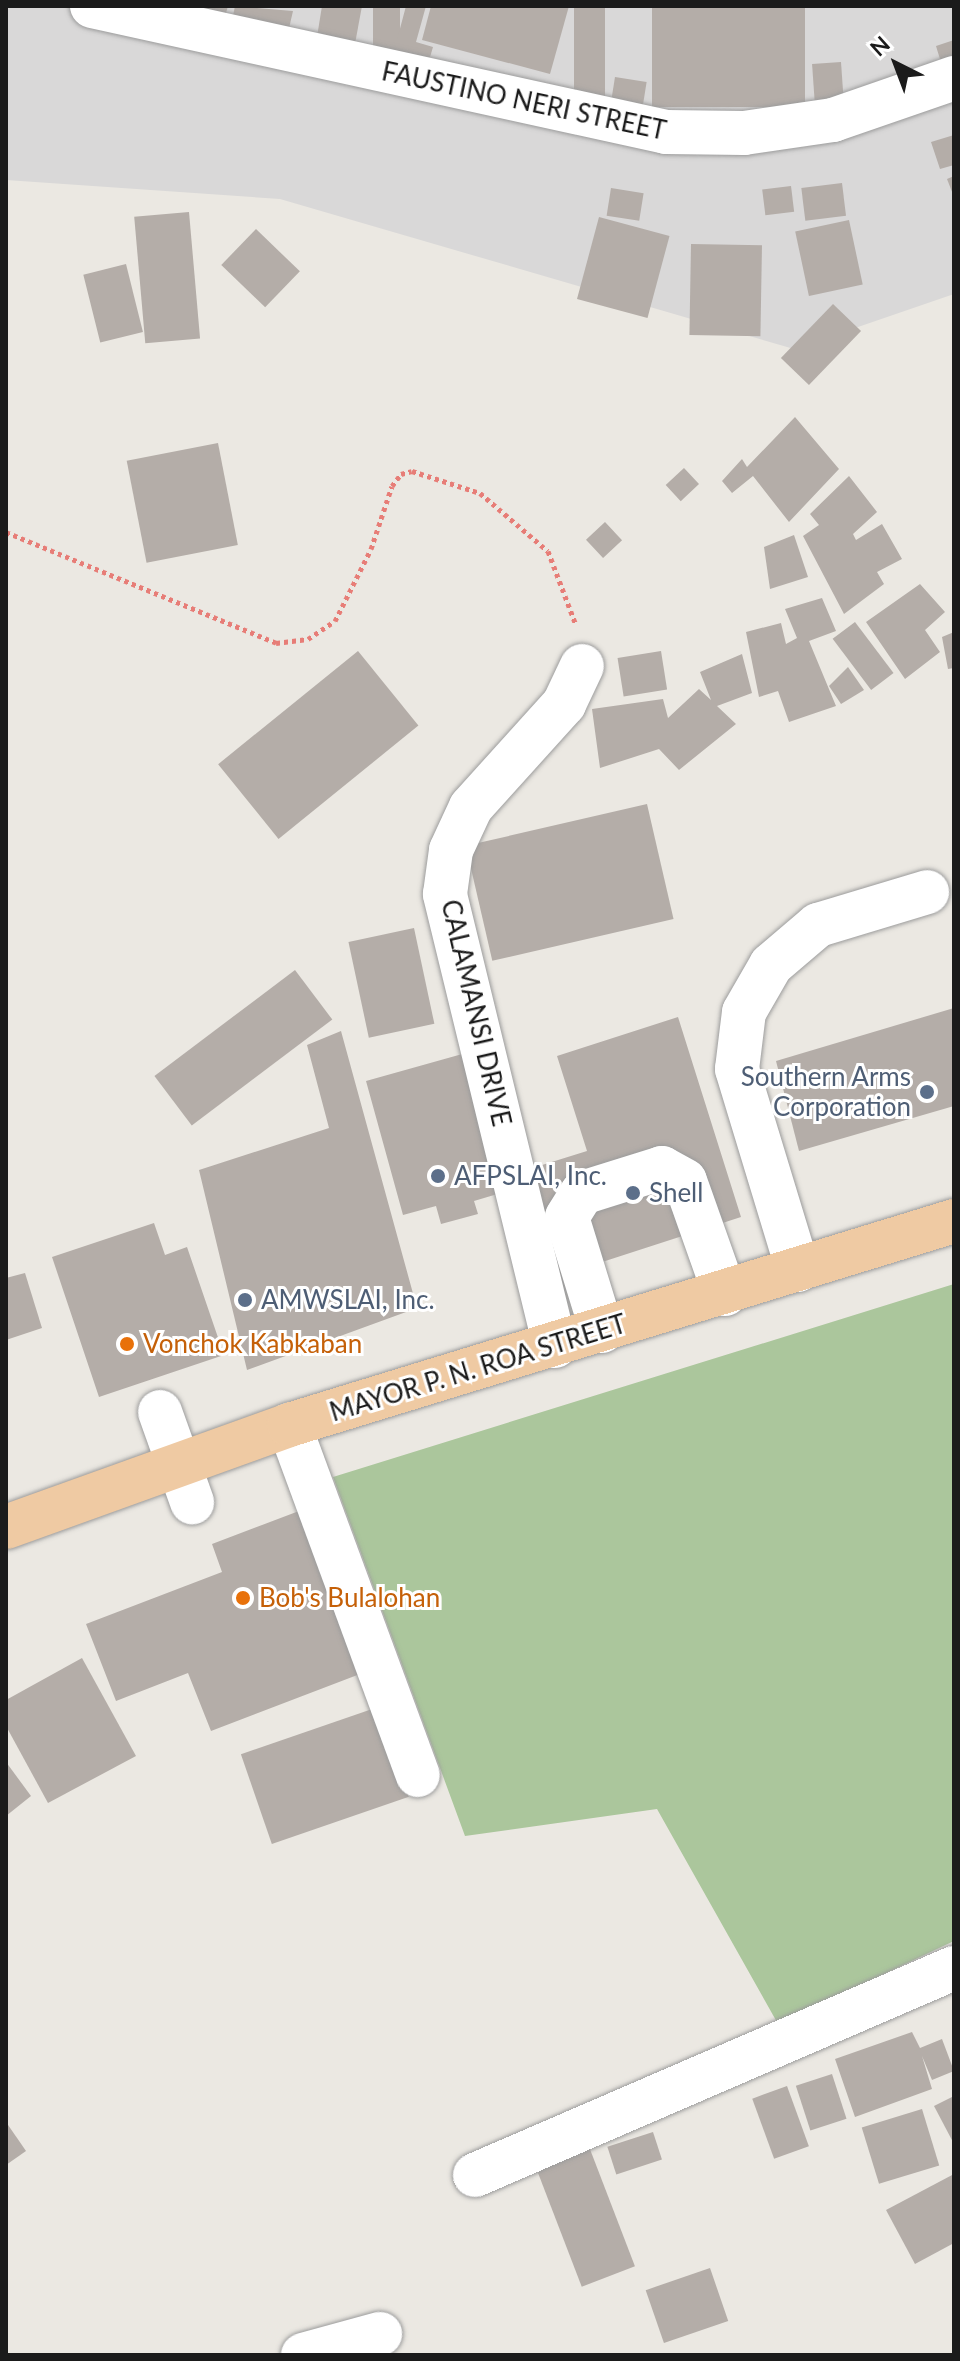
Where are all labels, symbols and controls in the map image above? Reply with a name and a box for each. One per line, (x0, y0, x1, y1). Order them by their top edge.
north arrow (856, 24, 936, 104)
text: N (864, 30, 895, 62)
street label: FAUSTINO NERI STREET (379, 56, 669, 146)
street label: CALAMANSI DRIVE (435, 897, 517, 1129)
place label: Southern Arms Corporation (740, 1061, 911, 1122)
marker: Southern Arms Corporation (918, 1083, 936, 1101)
place label: AFPSLAI, Inc. (454, 1160, 607, 1192)
marker: AFPSLAI, Inc. (429, 1167, 447, 1185)
place label: Shell (649, 1177, 703, 1209)
marker: Shell (624, 1184, 642, 1202)
place label: AMWSLAI, Inc. (261, 1284, 435, 1316)
marker: AMWSLAI, Inc. (236, 1291, 254, 1309)
street label: MAYOR P. N. ROA STREET (326, 1308, 630, 1428)
place label: Vonchok Kabkaban (143, 1328, 362, 1360)
marker: Vonchok Kabkaban (118, 1335, 136, 1353)
place label: Bob's Bulalohan (259, 1582, 440, 1614)
marker: Bob's Bulalohan (234, 1589, 252, 1607)

